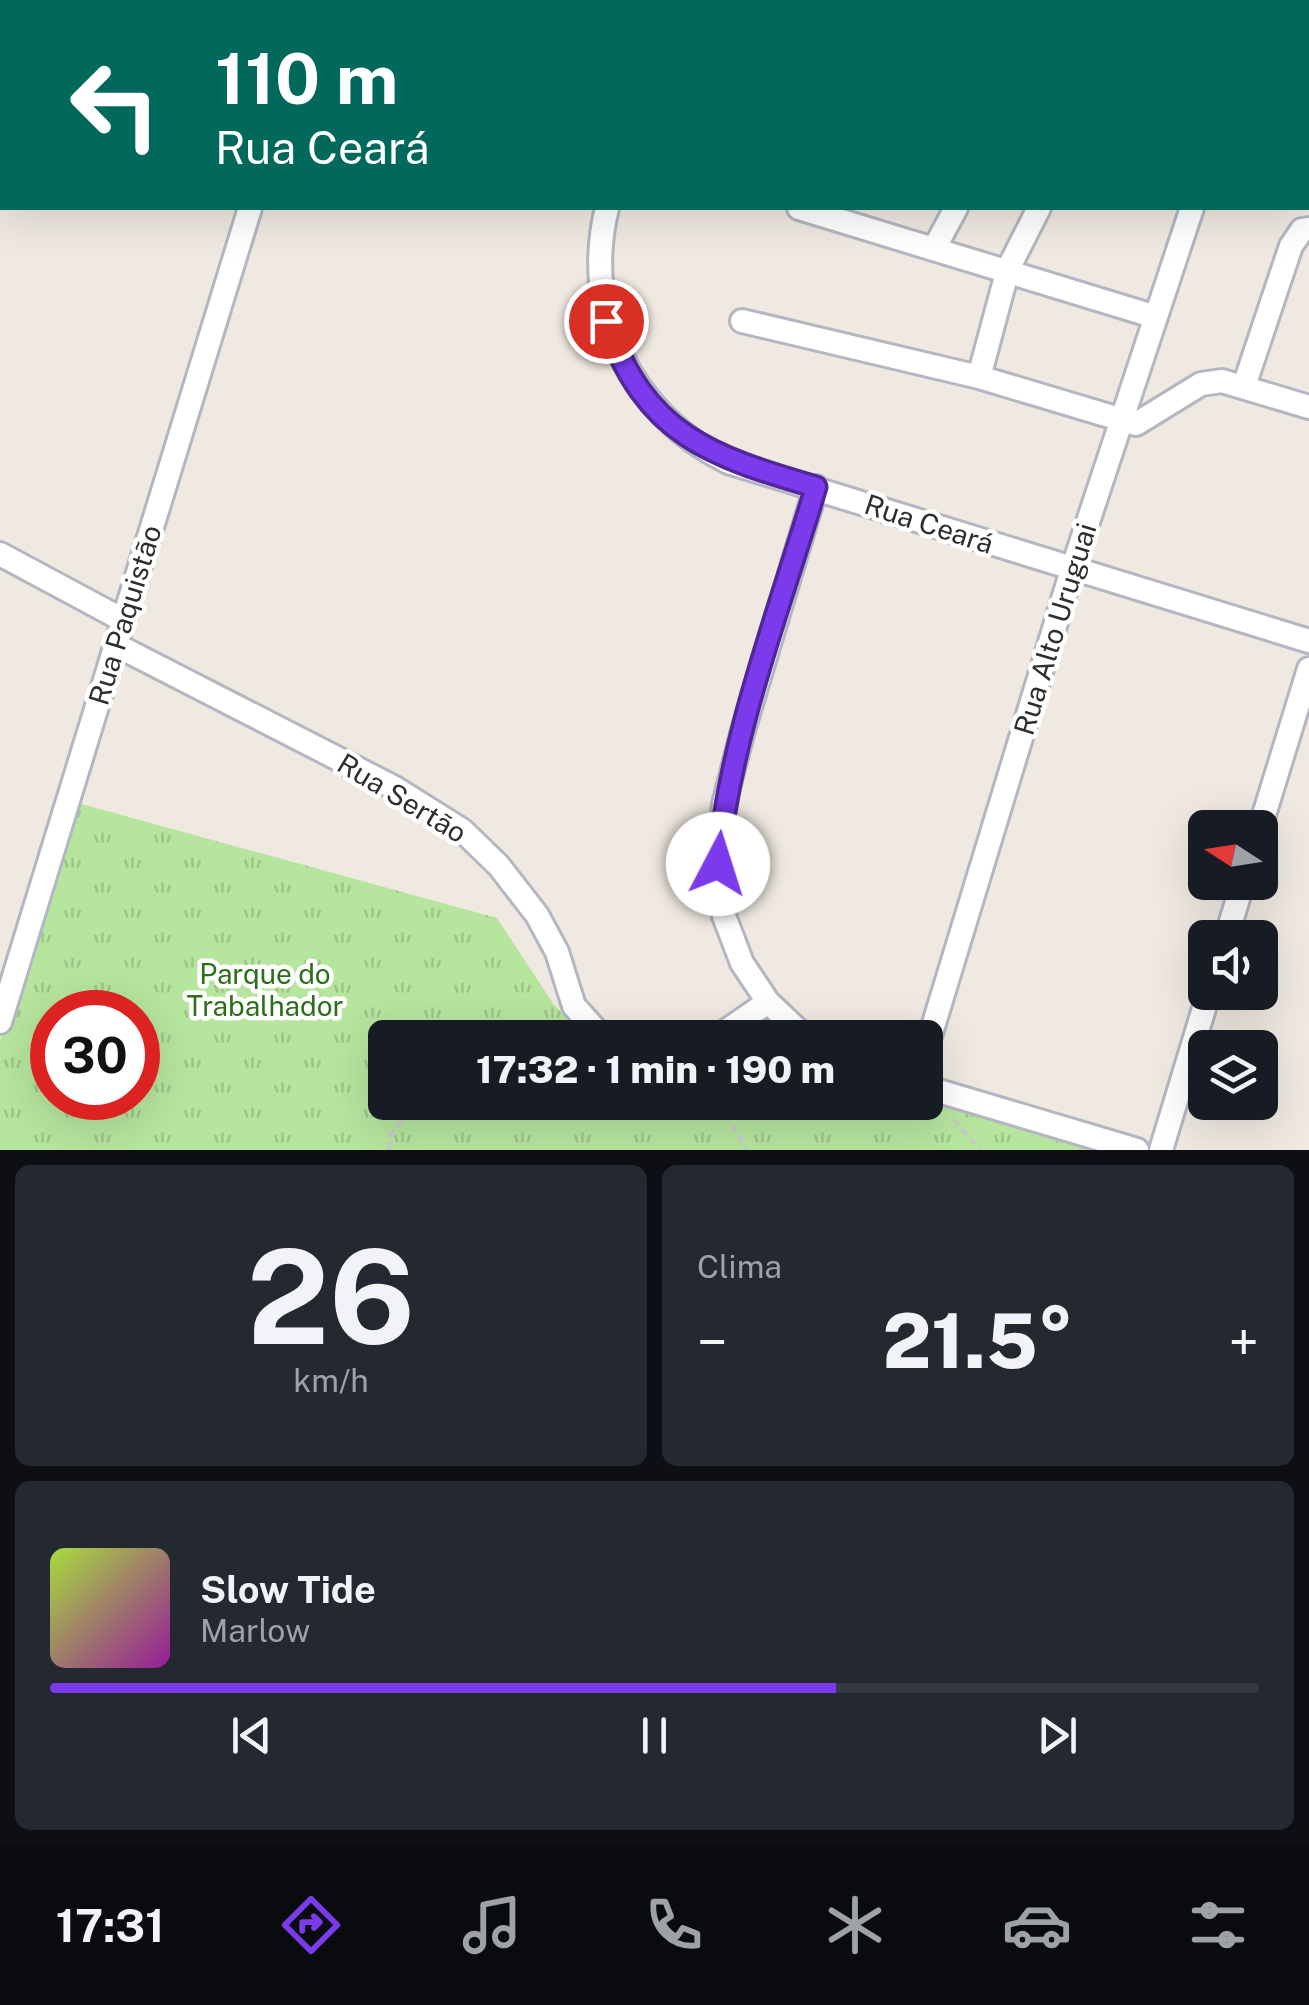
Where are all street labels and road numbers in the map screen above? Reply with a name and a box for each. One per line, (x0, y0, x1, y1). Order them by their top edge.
street label: Rua Ceará (861, 487, 998, 560)
street label: Rua Alto Uruguai (1007, 519, 1102, 739)
street label: Rua Paquistão (82, 521, 168, 709)
street label: Rua Sertão (332, 746, 473, 849)

